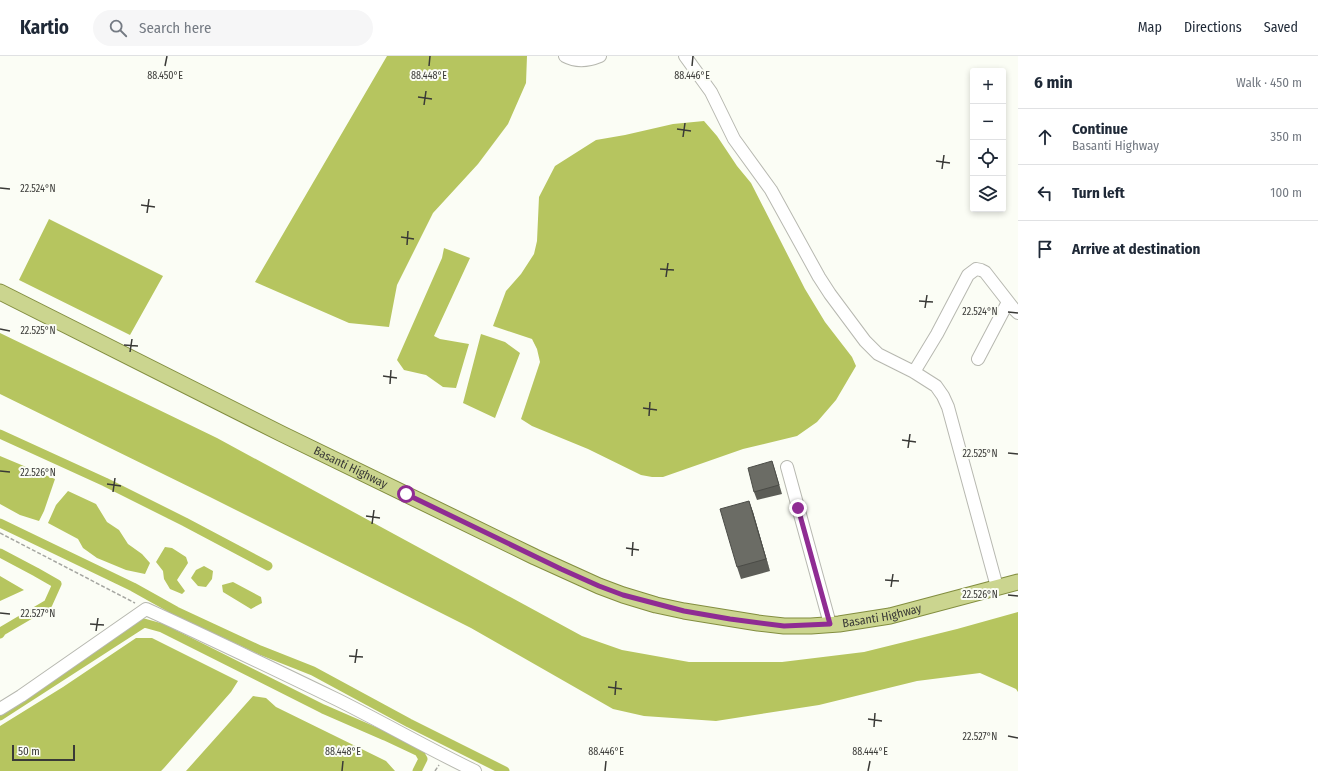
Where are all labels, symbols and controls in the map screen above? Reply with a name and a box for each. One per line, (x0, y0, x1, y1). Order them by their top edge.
search box (93, 10, 373, 46)
text: Kartio (20, 16, 69, 39)
icon: search (107, 17, 129, 39)
text: Search here (139, 19, 211, 37)
text: Map (1138, 19, 1162, 36)
text: Directions (1184, 19, 1242, 36)
text: Saved (1264, 19, 1298, 36)
map controls (970, 68, 1006, 212)
button: + (970, 68, 1006, 104)
text: 88.450°E (147, 70, 183, 82)
text: 88.448°E (411, 70, 447, 82)
text: 88.446°E (674, 70, 710, 82)
text: 6 min (1034, 72, 1073, 93)
text: Walk · 450 m (1236, 75, 1302, 90)
button: − (970, 104, 1006, 140)
text: Continue (1072, 120, 1128, 138)
icon: ahead (1034, 126, 1056, 148)
text: 350 m (1270, 129, 1302, 144)
text: Basanti Highway (1072, 138, 1159, 153)
button: locate (970, 140, 1006, 176)
button: layers (970, 176, 1006, 212)
icon: left (1034, 182, 1056, 204)
text: 22.524°N (20, 183, 56, 195)
text: Turn left (1072, 184, 1125, 202)
text: 100 m (1270, 185, 1302, 200)
icon: arrive (1034, 238, 1056, 260)
text: Arrive at destination (1072, 240, 1200, 258)
text: 22.524°N (962, 306, 998, 318)
text: 22.525°N (20, 325, 56, 337)
street label: Basanti Highway (311, 443, 390, 492)
text: 22.525°N (962, 448, 998, 460)
text: 22.526°N (20, 467, 56, 479)
route start (397, 485, 415, 503)
route end (789, 499, 807, 517)
text: 22.526°N (962, 589, 998, 601)
street label: Basanti Highway (841, 601, 924, 630)
text: 22.527°N (21, 608, 55, 620)
text: 22.527°N (963, 731, 997, 743)
scale bar (12, 743, 75, 762)
text: 50 m (18, 745, 40, 758)
text: 88.448°E (325, 746, 361, 758)
text: 88.446°E (588, 746, 624, 758)
text: 88.444°E (852, 746, 888, 758)

